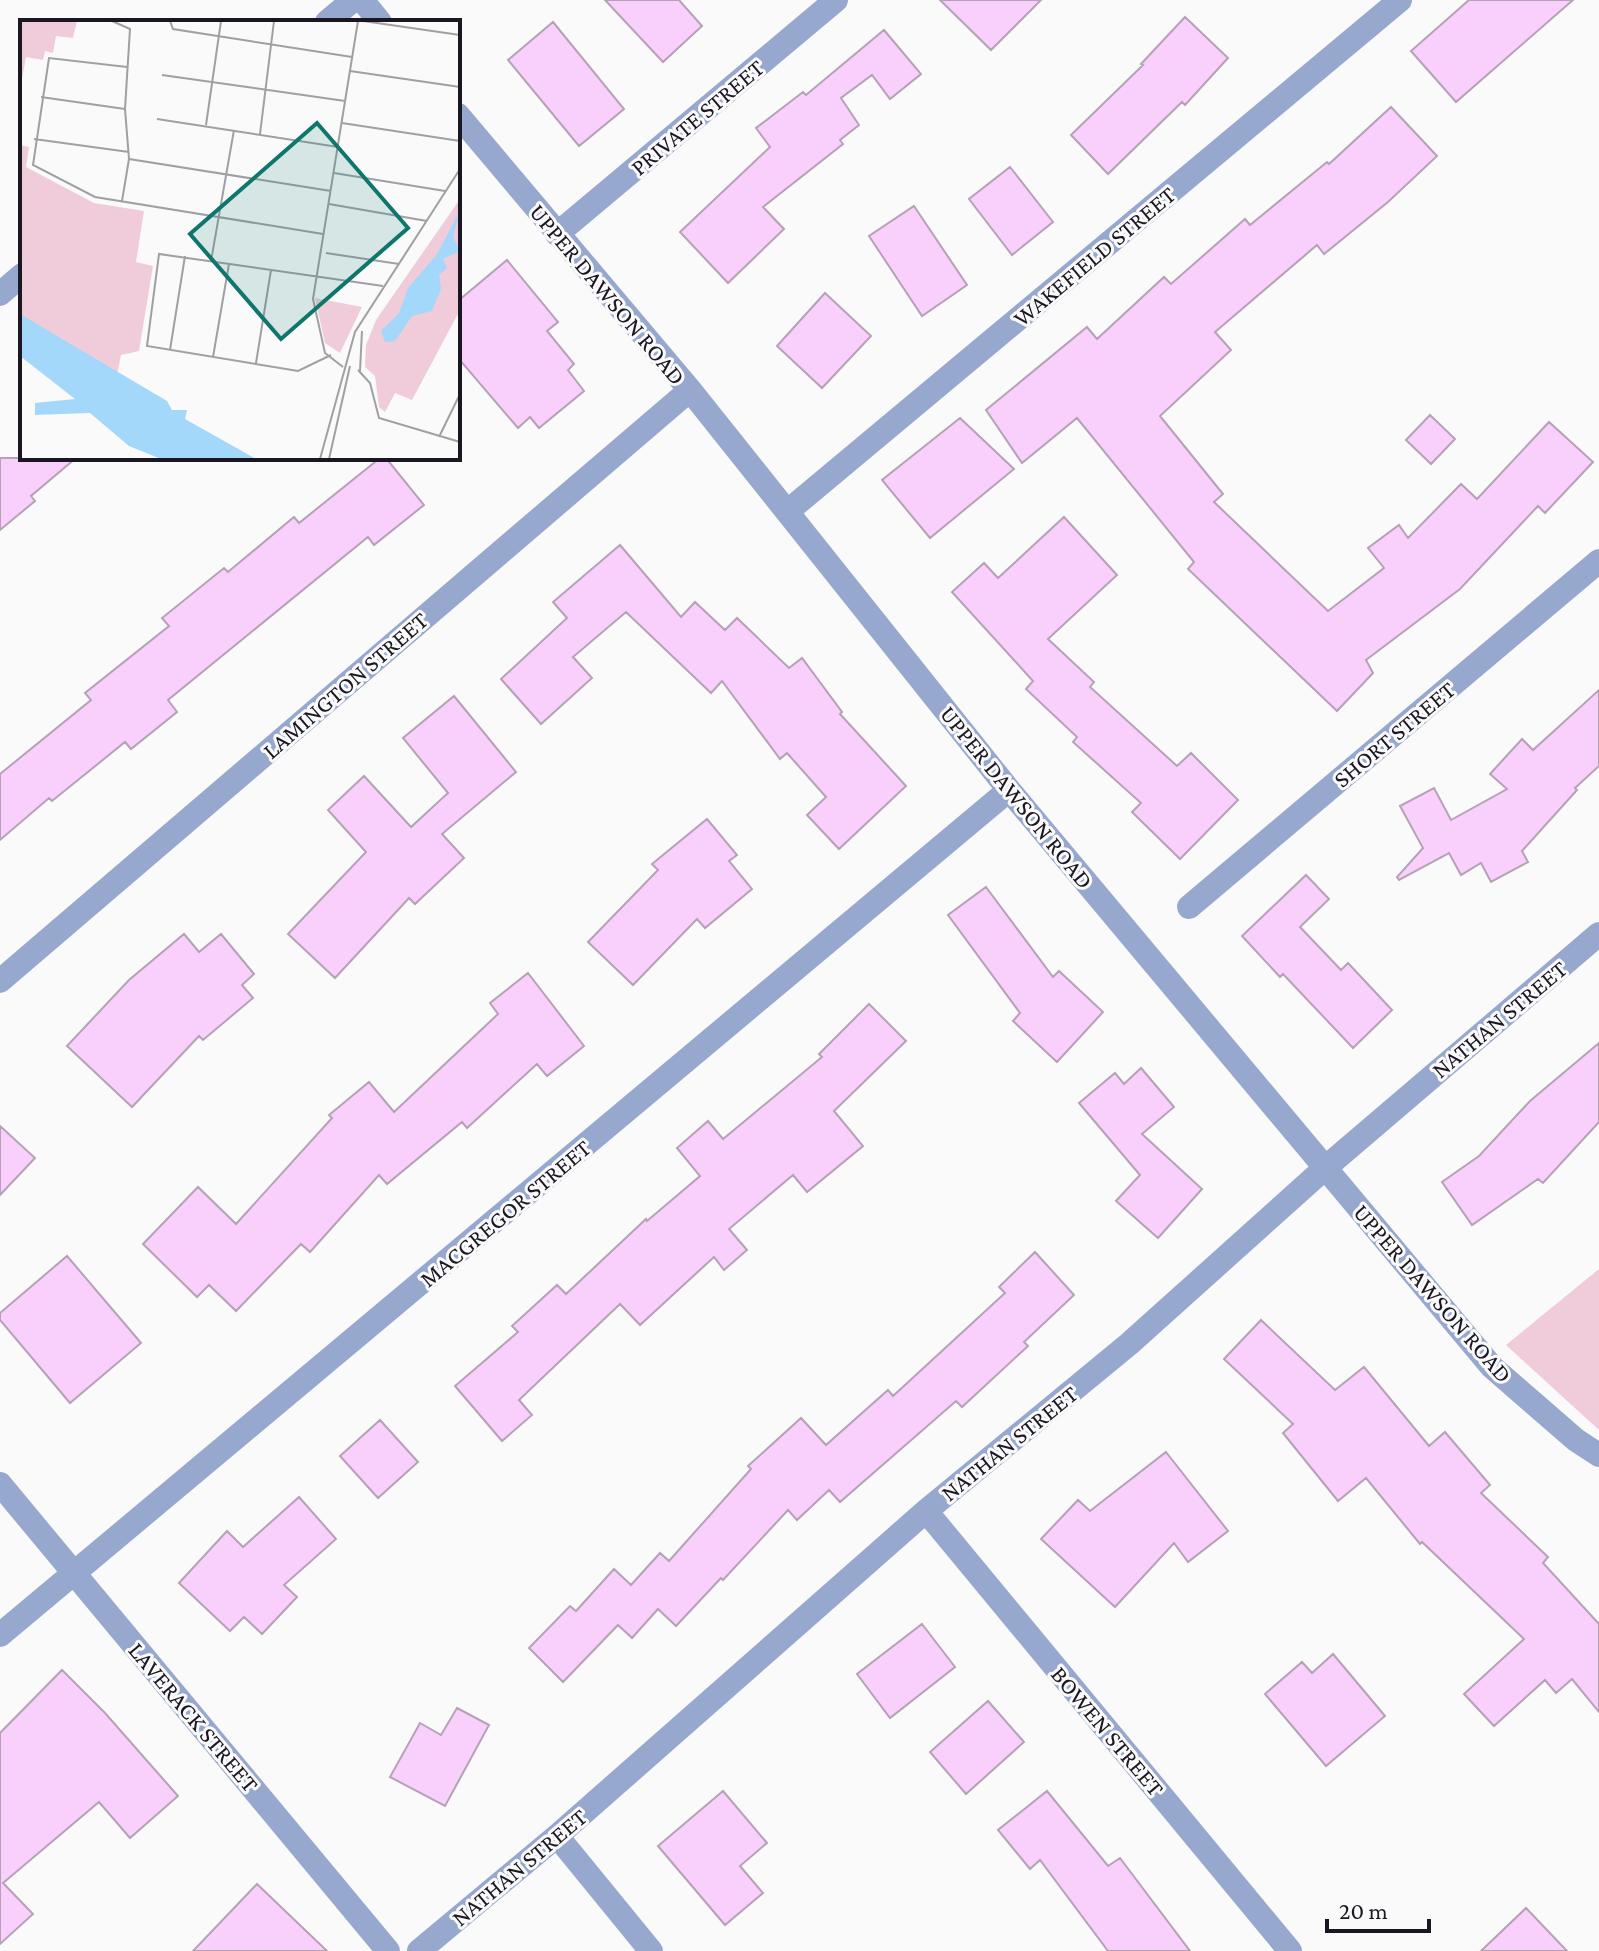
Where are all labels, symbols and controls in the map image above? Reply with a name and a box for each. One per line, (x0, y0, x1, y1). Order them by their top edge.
inset map (20, 20, 460, 460)
street label: PRIVATE STREET (625, 54, 769, 180)
street label: WAKEFIELD STREET (1008, 180, 1180, 332)
street label: UPPER DAWSON ROAD (525, 198, 691, 390)
street label: LAMINGTON STREET (257, 606, 433, 764)
street label: SHORT STREET (1328, 675, 1460, 793)
street label: UPPER DAWSON ROAD (935, 700, 1099, 894)
street label: NATHAN STREET (1426, 955, 1572, 1083)
street label: MACGREGOR STREET (414, 1134, 596, 1292)
street label: UPPER DAWSON ROAD (1348, 1198, 1518, 1388)
street label: NATHAN STREET (935, 1380, 1083, 1506)
street label: LAVERACK STREET (124, 1637, 264, 1797)
street label: BOWEN STREET (1046, 1661, 1170, 1801)
street label: NATHAN STREET (446, 1803, 592, 1931)
scale bar (1327, 1883, 1429, 1933)
text: 20 m (1339, 1897, 1388, 1924)

